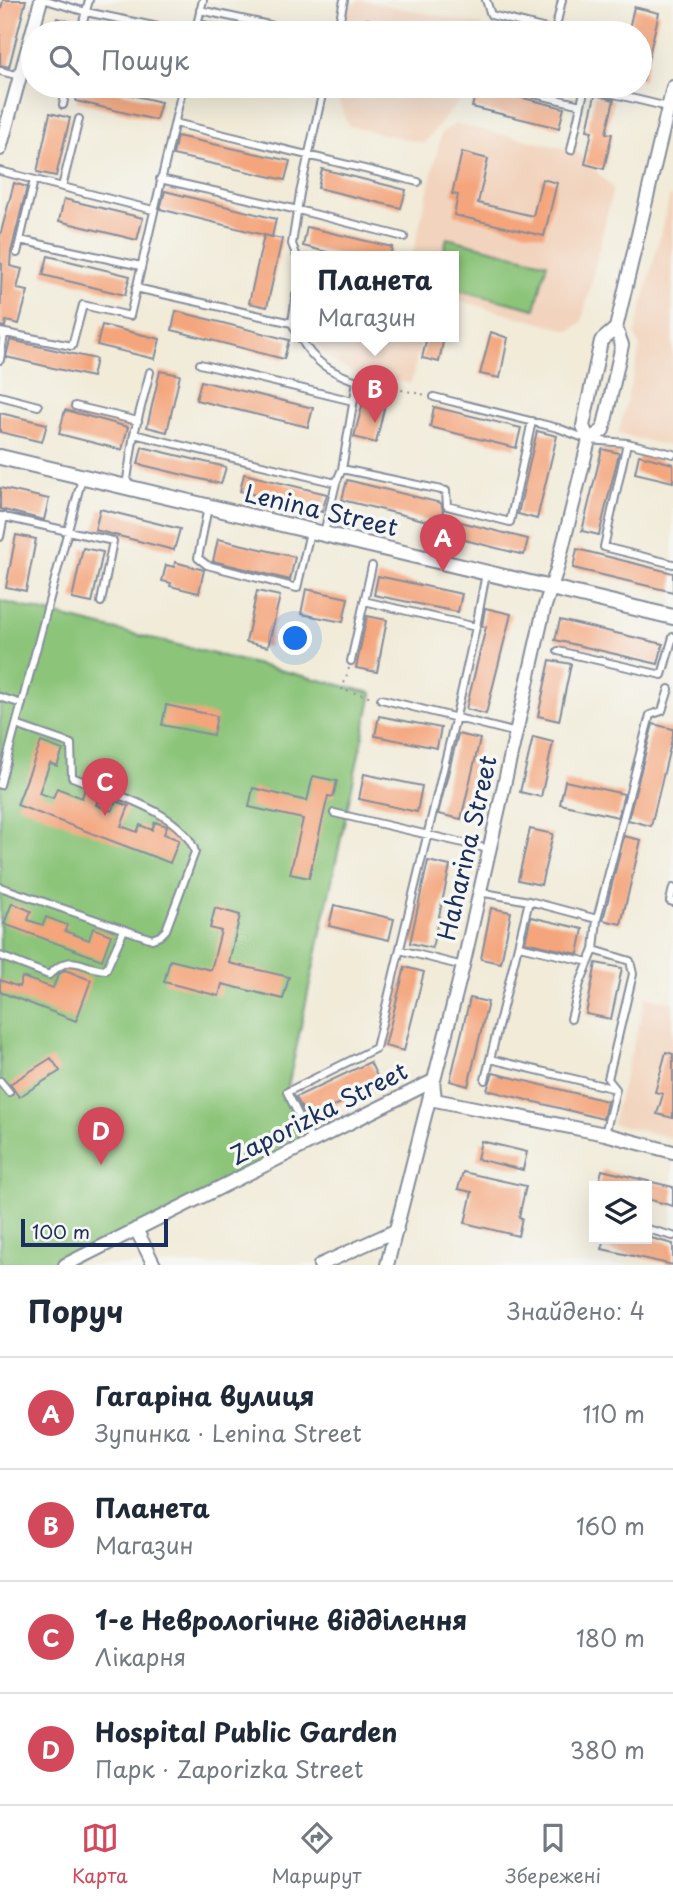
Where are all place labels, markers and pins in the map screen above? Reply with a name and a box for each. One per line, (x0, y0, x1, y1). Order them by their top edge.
pin: B (352, 365, 398, 423)
pin: A (420, 514, 466, 572)
pin: C (82, 758, 128, 816)
pin: D (78, 1107, 124, 1165)

